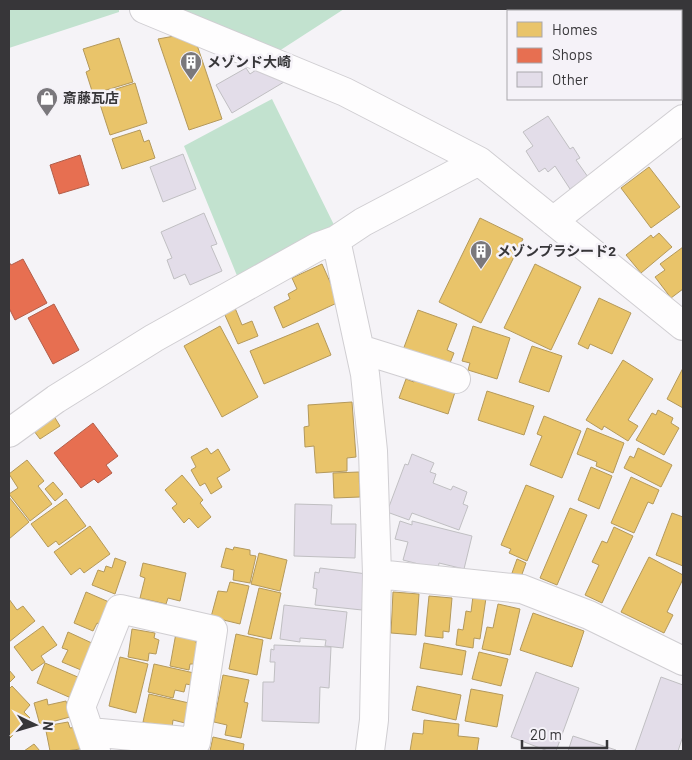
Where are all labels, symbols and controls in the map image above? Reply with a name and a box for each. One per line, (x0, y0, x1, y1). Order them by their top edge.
legend (507, 10, 682, 100)
text: Homes (552, 20, 597, 38)
text: Shops (552, 45, 592, 63)
building icon: メゾンド大崎 (179, 50, 203, 81)
place label: メゾンド大崎 (207, 53, 291, 70)
text: Other (552, 70, 589, 88)
shop icon: 斎藤瓦店 (35, 86, 59, 117)
place label: 斎藤瓦店 (63, 89, 119, 106)
building icon: メゾンプラシード2 (469, 239, 493, 270)
place label: メゾンプラシード2 (497, 242, 616, 259)
north arrow (10, 700, 60, 750)
scale bar (522, 718, 607, 750)
text: N (40, 721, 57, 732)
text: 20 m (530, 725, 562, 743)

